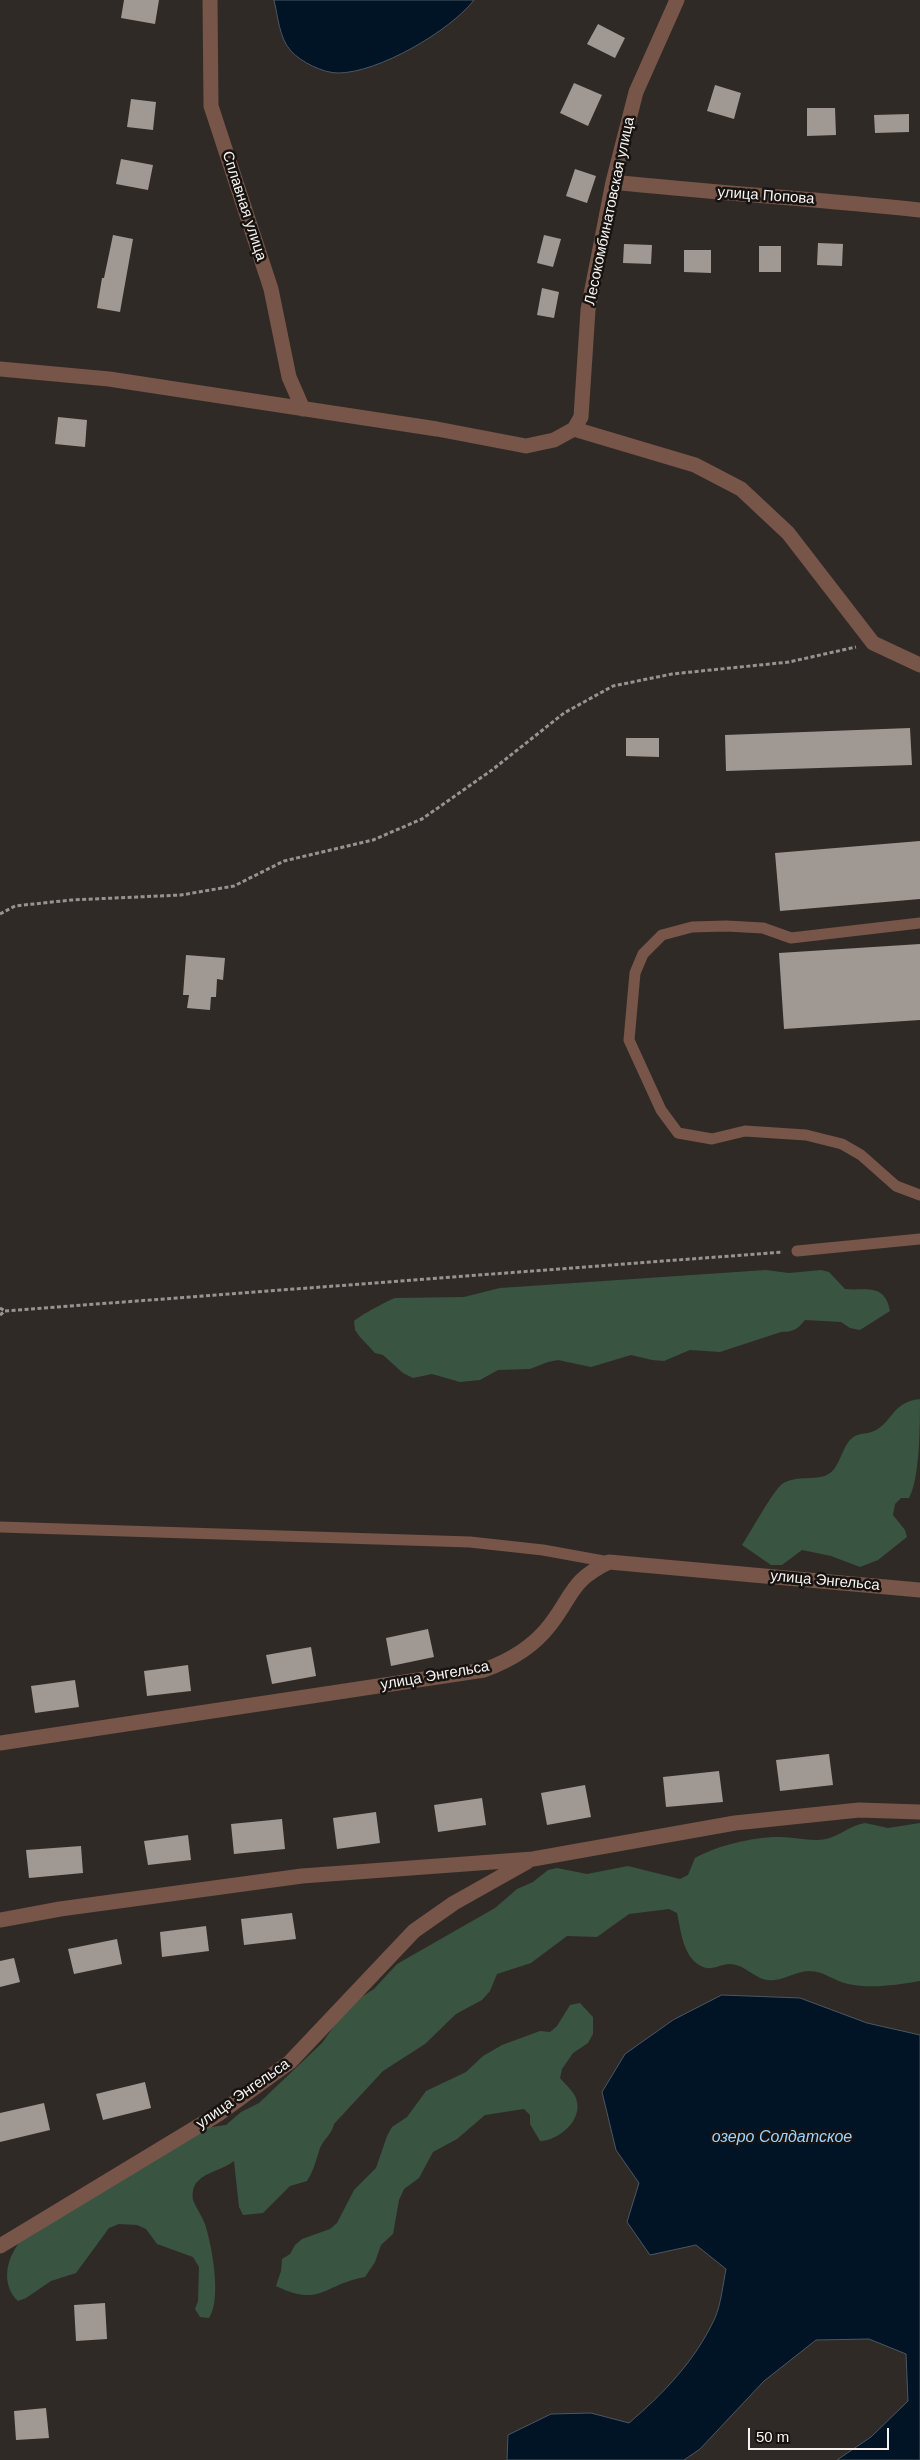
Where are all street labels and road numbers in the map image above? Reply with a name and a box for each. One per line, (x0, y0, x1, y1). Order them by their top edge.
street label: Лесокомбинатовская улица (581, 115, 639, 307)
street label: Сплавная улица (218, 149, 270, 263)
street label: улица Попова (717, 184, 815, 208)
street label: улица Энгельса (769, 1567, 881, 1595)
street label: улица Энгельса (379, 1658, 491, 1694)
street label: улица Энгельса (193, 2055, 293, 2133)

